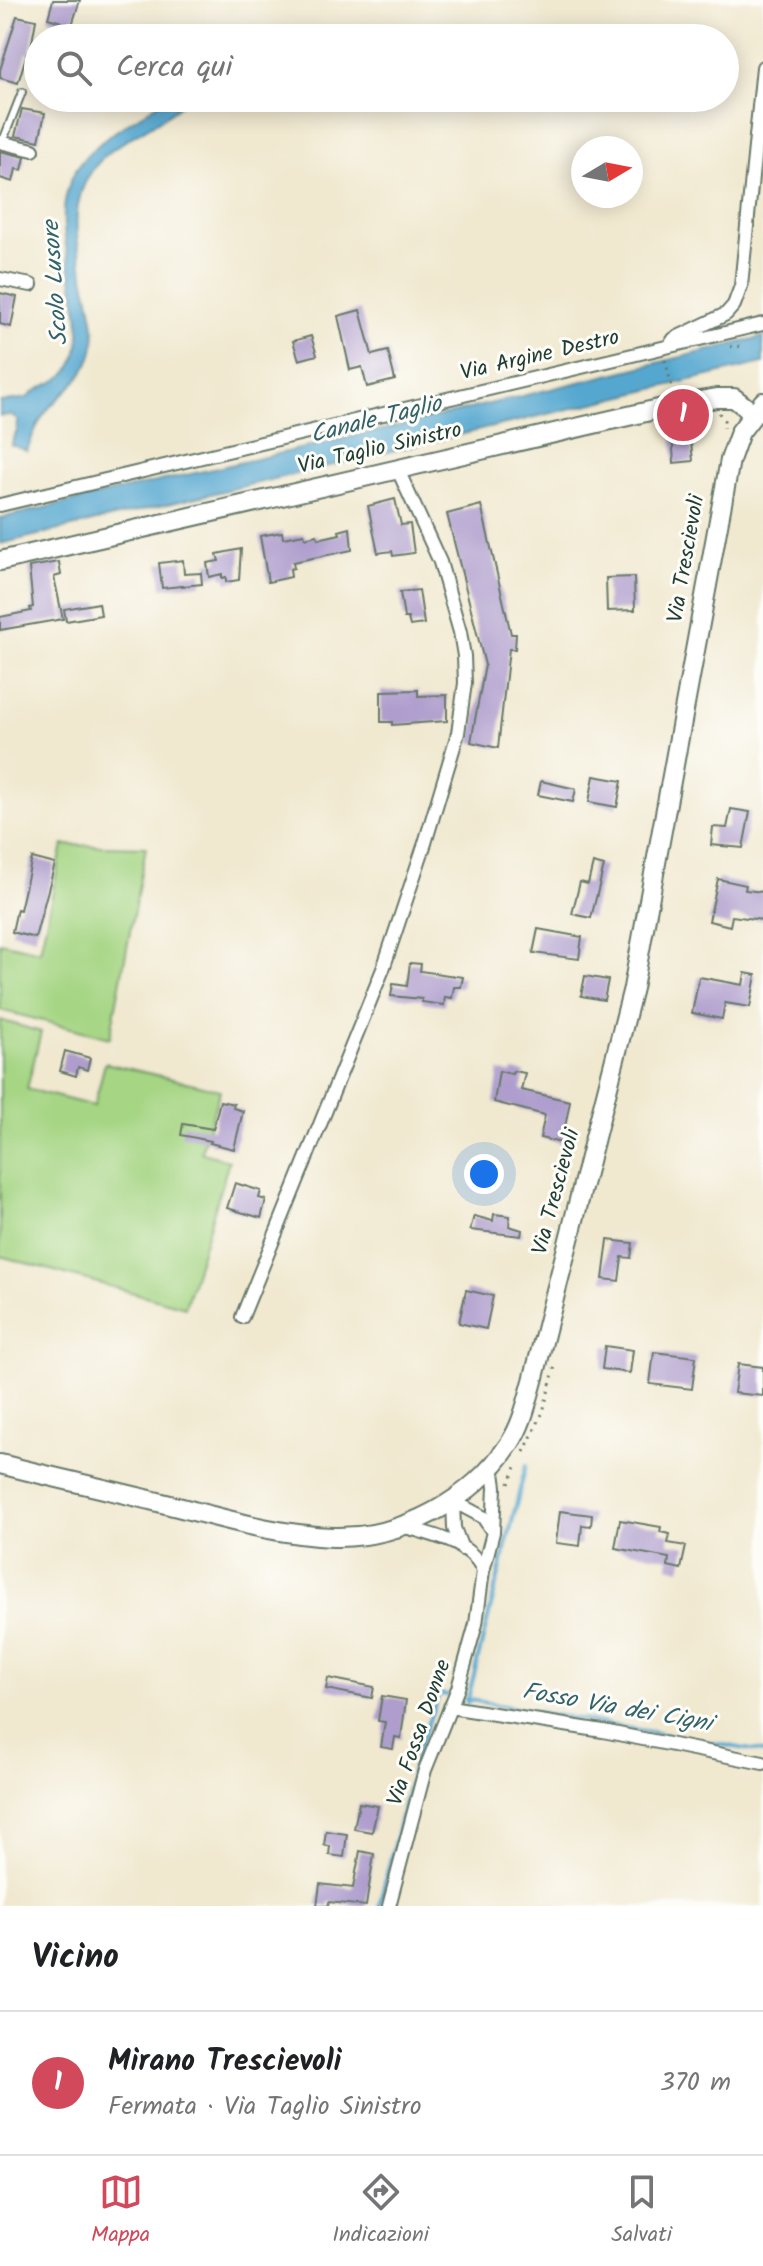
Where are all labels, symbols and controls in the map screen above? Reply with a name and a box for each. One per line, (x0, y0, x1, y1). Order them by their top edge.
search box (24, 24, 739, 112)
text: Cerca qui (116, 44, 233, 92)
icon: search (52, 46, 96, 90)
north arrow (571, 136, 643, 208)
water label: Scolo Lusore (32, 217, 80, 347)
street label: Via Argine Destro (457, 321, 623, 391)
water label: Canale Taglio (306, 384, 448, 455)
pin: 1 (657, 385, 709, 445)
street label: Via Taglio Sinistro (295, 413, 465, 485)
street label: Via Trescievoli (659, 492, 716, 626)
street label: Via Trescievoli (523, 1124, 591, 1259)
your location (464, 1154, 504, 1194)
street label: Via Fossa Donne (379, 1655, 461, 1811)
water label: Fosso Via dei Cigni (519, 1672, 720, 1745)
text: Vicino (32, 1931, 119, 1985)
text: Mirano Trescievoli (108, 2038, 342, 2086)
text: 1 (54, 2062, 62, 2104)
text: 370 m (660, 2062, 731, 2104)
text: Fermata · Via Taglio Sinistro (108, 2086, 421, 2128)
tab: Mappa (91, 2170, 150, 2253)
tab: Indicazioni (332, 2170, 429, 2253)
tab: Salvati (611, 2170, 672, 2253)

